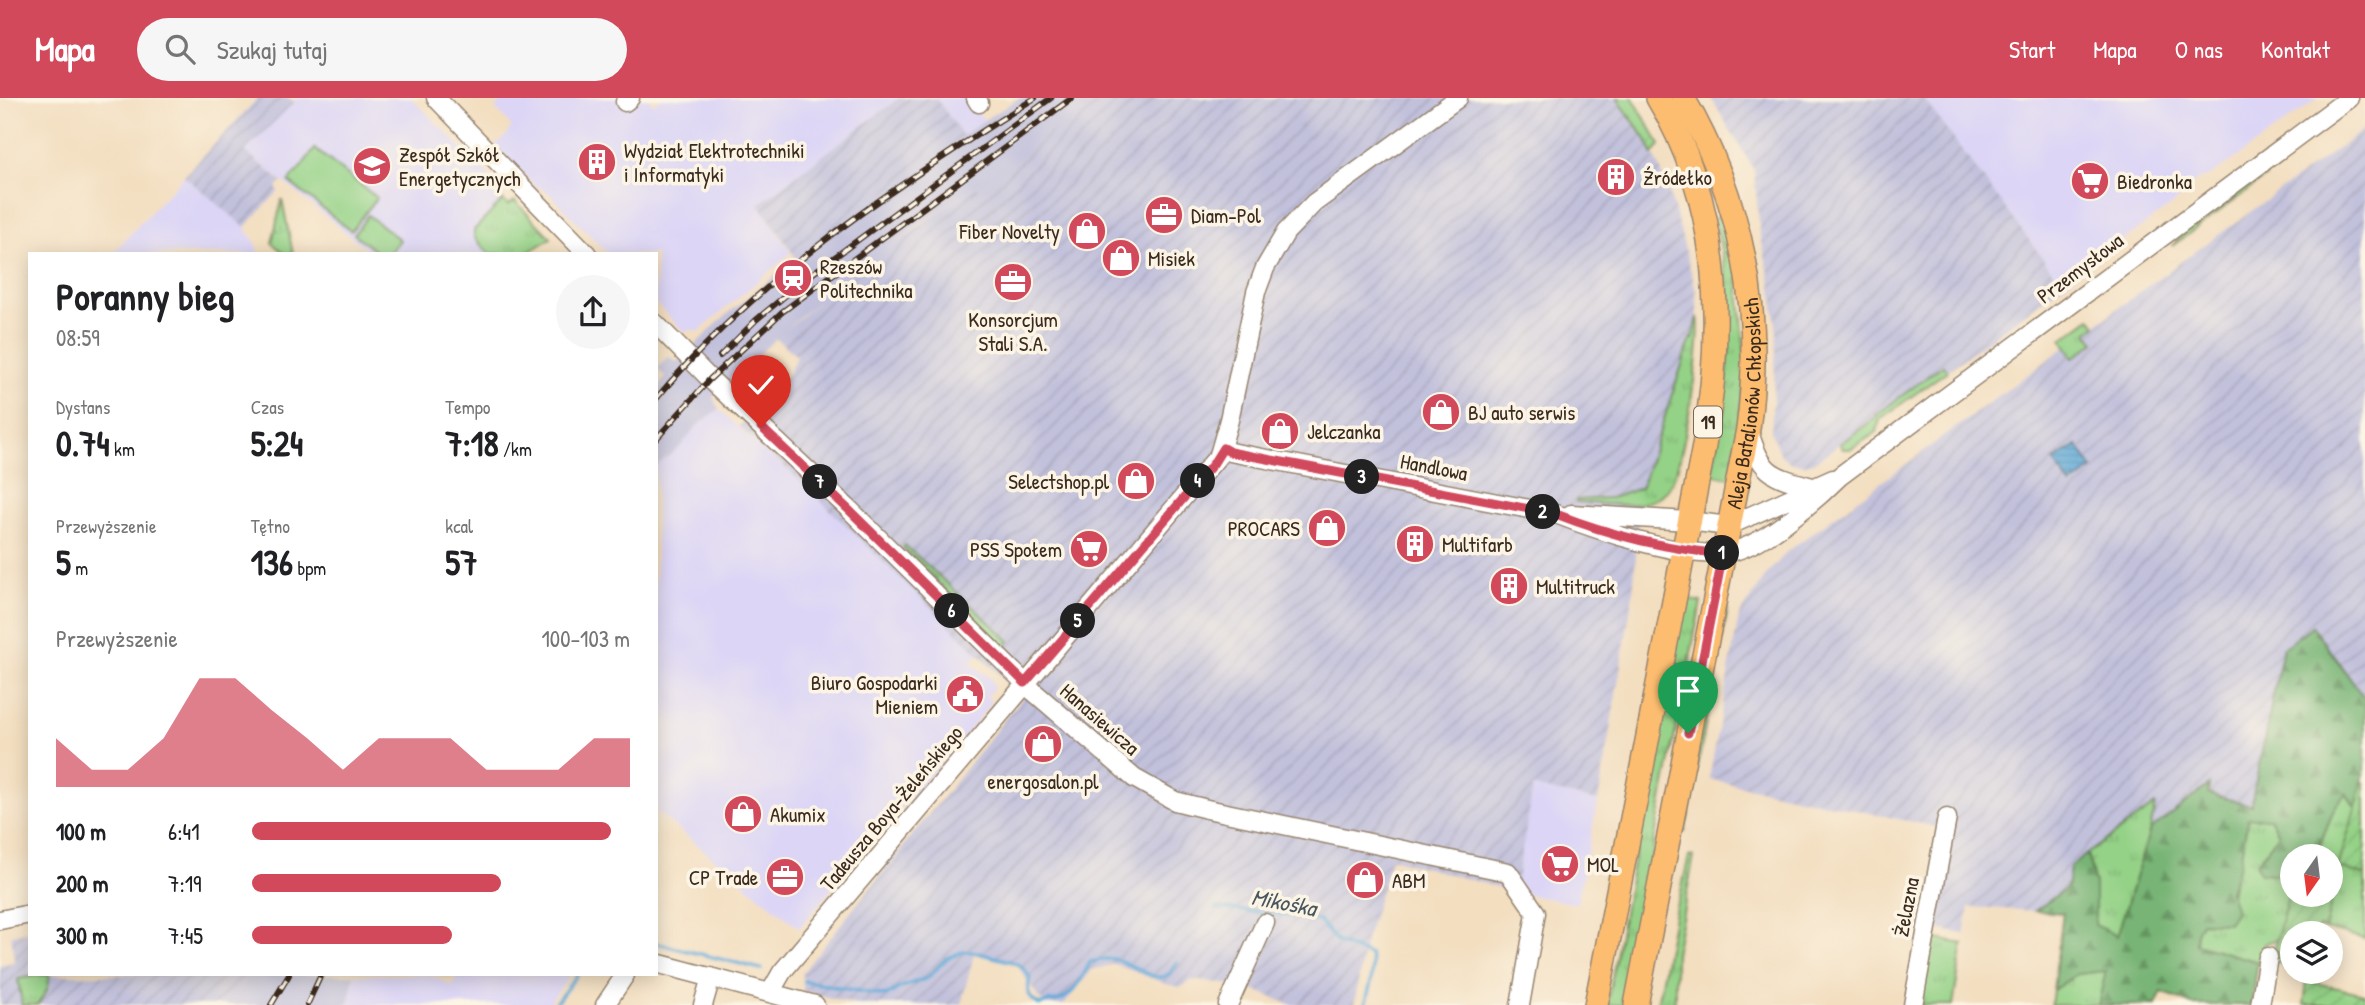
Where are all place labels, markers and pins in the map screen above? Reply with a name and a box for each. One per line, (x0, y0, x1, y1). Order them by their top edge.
place label: Wydział Elektrotechniki i Informatyki (624, 136, 805, 189)
place label: Zespół Szkół Energetycznych (399, 140, 521, 193)
building icon: Wydział Elektrotechniki i Informatyki (576, 141, 618, 183)
school or university icon: Zespół Szkół Energetycznych (351, 145, 393, 187)
building icon: Źródełko (1595, 156, 1637, 198)
supermarket icon: Biedronka (2069, 160, 2111, 202)
place label: Źródełko (1643, 163, 1712, 192)
place label: Biedronka (2117, 167, 2192, 196)
office icon: Diam-Pol (1143, 194, 1185, 236)
place label: Diam-Pol (1191, 201, 1261, 230)
shop icon: Fiber Novelty (1066, 210, 1108, 252)
place label: Fiber Novelty (958, 217, 1060, 246)
shop icon: Misiek (1100, 237, 1142, 279)
place label: Misiek (1148, 244, 1195, 273)
place label: Rzeszów Politechnika (820, 252, 913, 305)
station icon: Rzeszów Politechnika (772, 257, 814, 299)
office icon: Konsorcjum Stali S.A. (992, 261, 1034, 303)
place label: Konsorcjum Stali S.A. (968, 305, 1058, 358)
pin (731, 355, 791, 427)
shop icon: BJ auto serwis (1420, 391, 1462, 433)
place label: BJ auto serwis (1468, 398, 1575, 427)
shop icon: Jelczanka (1259, 410, 1301, 452)
place label: Jelczanka (1307, 417, 1381, 446)
shop icon: Selectshop.pl (1115, 460, 1157, 502)
pin: 3 (1344, 460, 1380, 494)
pin: 7 (802, 464, 838, 500)
pin: 4 (1180, 464, 1216, 498)
place label: Selectshop.pl (1008, 467, 1109, 496)
pin: 2 (1526, 494, 1560, 530)
shop icon: PROCARS (1306, 507, 1348, 549)
place label: PROCARS (1228, 514, 1300, 543)
building icon: Multifarb (1394, 523, 1436, 565)
supermarket icon: PSS Społem (1068, 528, 1110, 570)
place label: Multifarb (1442, 530, 1513, 559)
place label: PSS Społem (970, 535, 1062, 564)
pin: 1 (1704, 536, 1740, 570)
building icon: Multitruck (1488, 565, 1530, 607)
place label: Multitruck (1536, 572, 1615, 601)
pin: 6 (934, 594, 970, 628)
pin: 5 (1060, 603, 1096, 638)
pin (1658, 661, 1718, 733)
place label: Biuro Gospodarki Mieniem (811, 668, 938, 721)
public building icon: Biuro Gospodarki Mieniem (944, 673, 986, 715)
shop icon: energosalon.pl (1022, 723, 1064, 765)
place label: energosalon.pl (987, 767, 1099, 796)
shop icon: Akumix (722, 793, 764, 835)
place label: Akumix (770, 800, 826, 829)
supermarket icon: MOL (1539, 843, 1581, 885)
place label: MOL (1587, 850, 1619, 879)
office icon: CP Trade (764, 856, 806, 898)
shop icon: ABM (1344, 859, 1386, 901)
place label: CP Trade (689, 863, 758, 892)
place label: ABM (1392, 866, 1425, 895)

